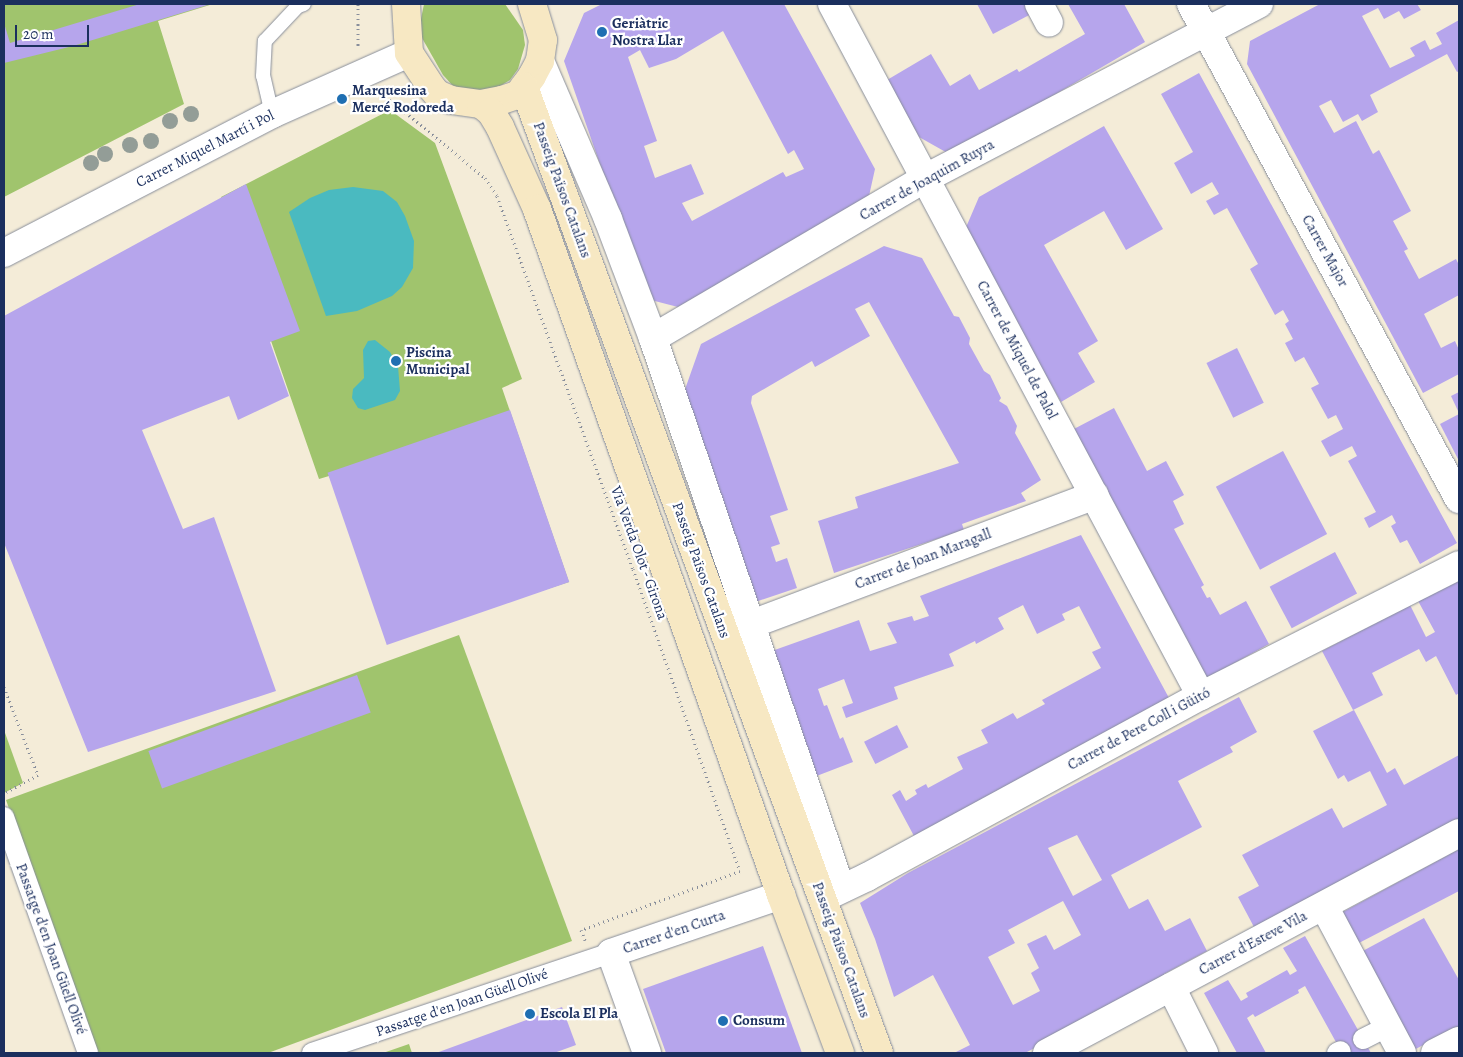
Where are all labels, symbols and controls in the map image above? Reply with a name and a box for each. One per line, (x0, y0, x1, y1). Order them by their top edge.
place label: Geriàtric Nostra Llar (612, 14, 683, 49)
scale bar (18, 15, 91, 47)
text: 20 m (23, 24, 54, 44)
marker: Geriàtric Nostra Llar (596, 26, 608, 38)
place label: Marquesina Mercé Rodoreda (352, 81, 454, 116)
marker: Marquesina Mercé Rodoreda (336, 93, 348, 105)
street label: Carrer Miquel Martí i Pol (133, 106, 277, 192)
street label: Passeig Països Catalans (529, 120, 595, 260)
street label: Carrer de Joaquim Ruyra (856, 135, 998, 225)
street label: Carrer Major (1298, 212, 1352, 290)
street label: Carrer de Miquel de Palol (973, 278, 1061, 422)
place label: Piscina Municipal (406, 343, 469, 378)
marker: Piscina Municipal (390, 355, 402, 367)
street label: Via Verda Olot - Girona (606, 483, 672, 623)
street label: Passeig Països Catalans (668, 500, 734, 640)
street label: Carrer de Joan Maragall (852, 525, 994, 593)
street label: Carrer de Pere Coll i Güitó (1065, 684, 1213, 774)
street label: Passatge d'en Joan Güell Olivé (12, 861, 90, 1037)
street label: Passeig Països Catalans (808, 880, 874, 1020)
street label: Carrer d'en Curta (621, 906, 727, 958)
street label: Carrer d'Esteve Vila (1196, 907, 1310, 979)
street label: Passatge d'en Joan Güell Olivé (374, 965, 550, 1041)
place label: Escola El Pla (540, 1005, 618, 1023)
marker: Escola El Pla (524, 1008, 536, 1020)
place label: Consum (733, 1012, 785, 1030)
marker: Consum (717, 1015, 729, 1027)

